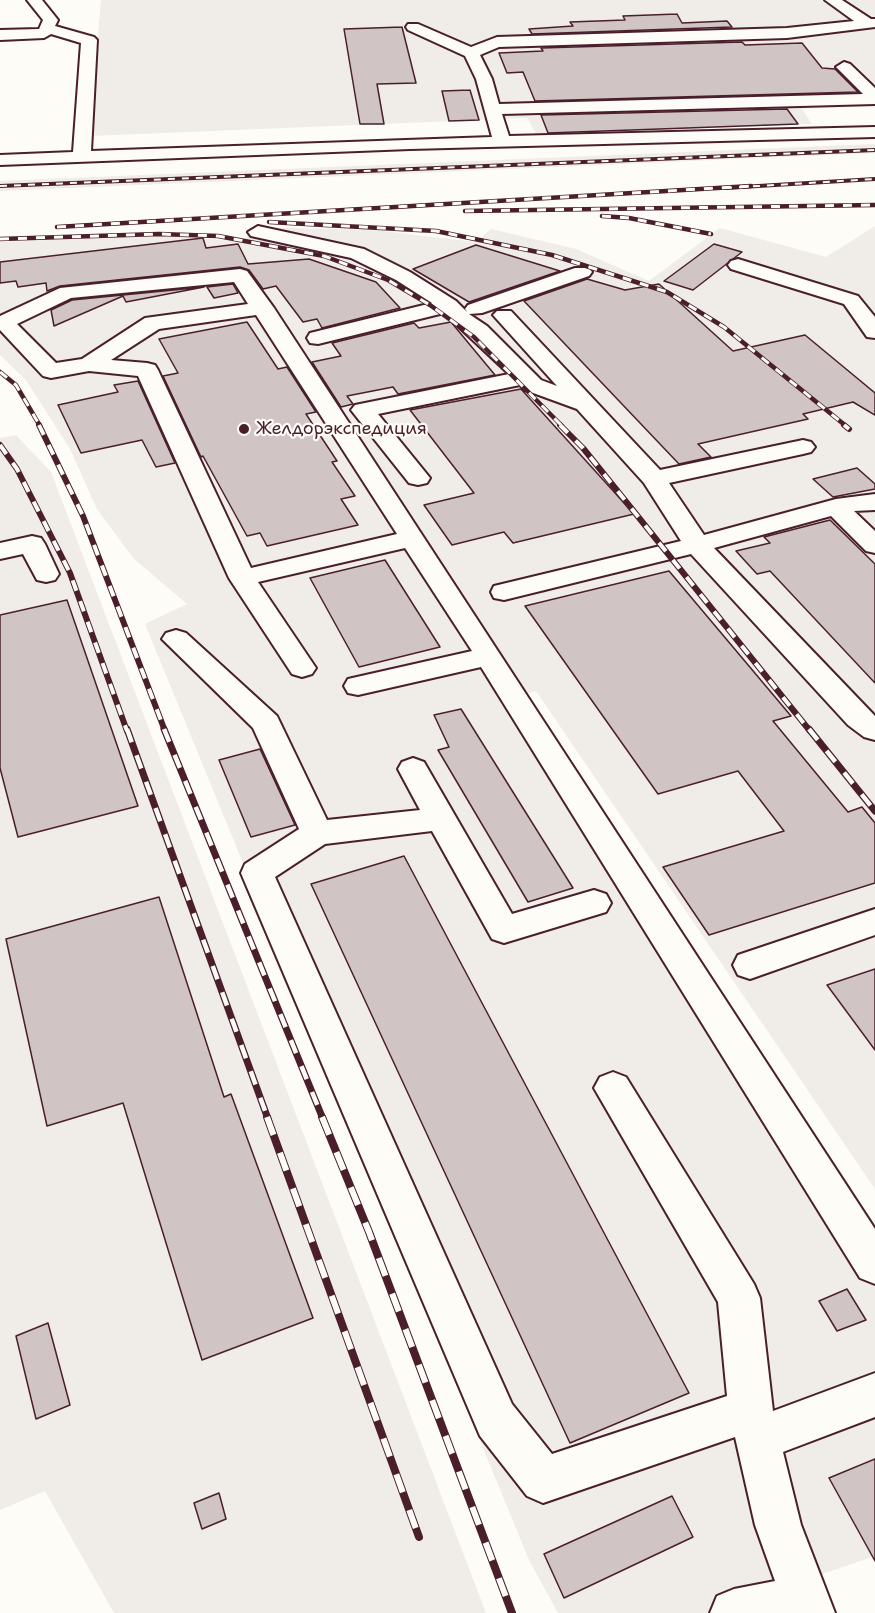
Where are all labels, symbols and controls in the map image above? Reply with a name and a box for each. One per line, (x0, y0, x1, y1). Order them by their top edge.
place label: Желдорэкспедиция (256, 418, 427, 440)
marker: Желдорэкспедиция (237, 422, 251, 436)

